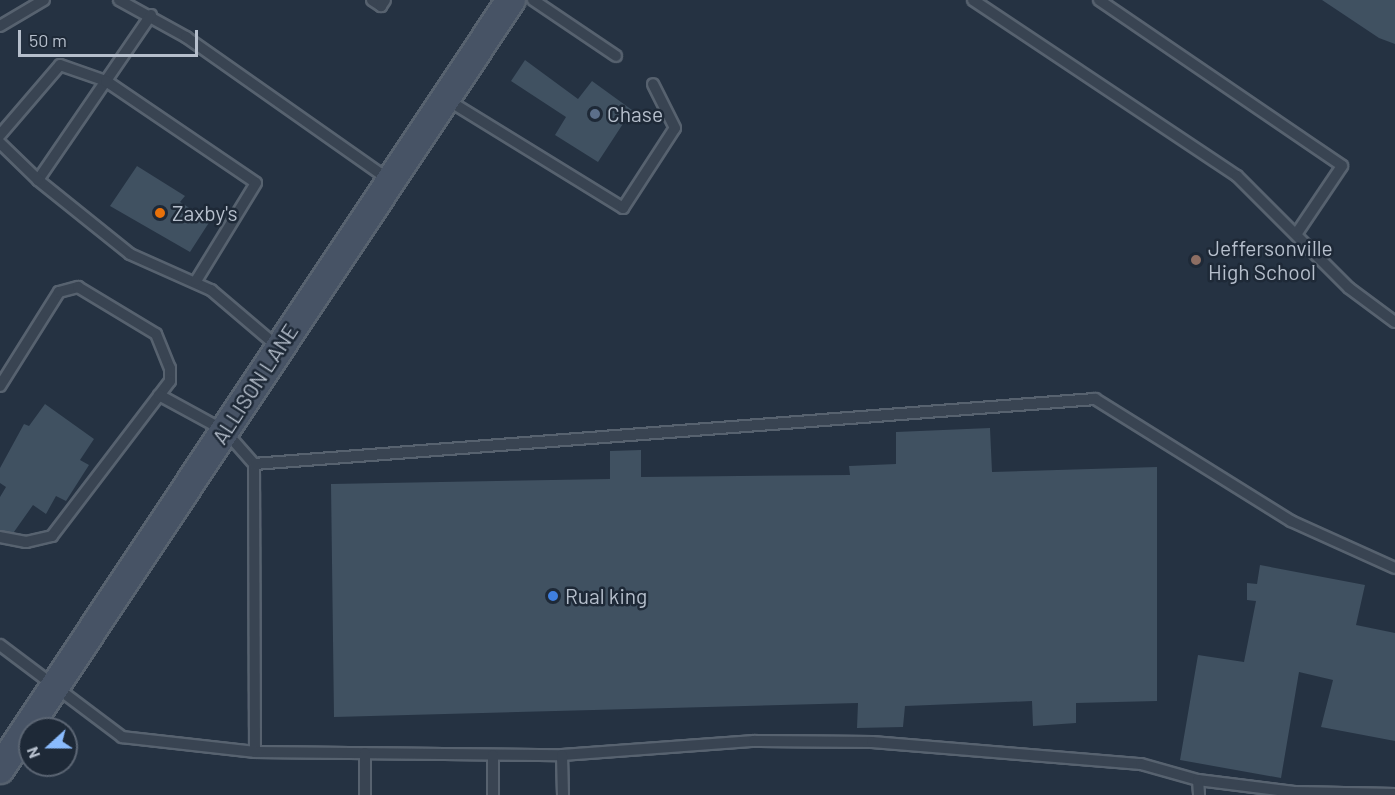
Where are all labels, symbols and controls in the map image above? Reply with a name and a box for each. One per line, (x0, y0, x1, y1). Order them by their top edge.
scale bar (21, 18, 201, 56)
text: 50 m (29, 29, 67, 51)
place label: Chase (607, 101, 663, 127)
marker: Chase (588, 107, 602, 121)
place label: Zaxby's (172, 200, 238, 226)
marker: Zaxby's (153, 206, 167, 220)
place label: Jeffersonville High School (1208, 235, 1333, 285)
marker: Jeffersonville High School (1189, 253, 1203, 267)
street label: ALLISON LANE (207, 319, 303, 449)
place label: Rual king (565, 583, 647, 609)
marker: Rual king (546, 589, 560, 603)
north arrow (18, 717, 78, 777)
text: N (22, 745, 43, 761)

